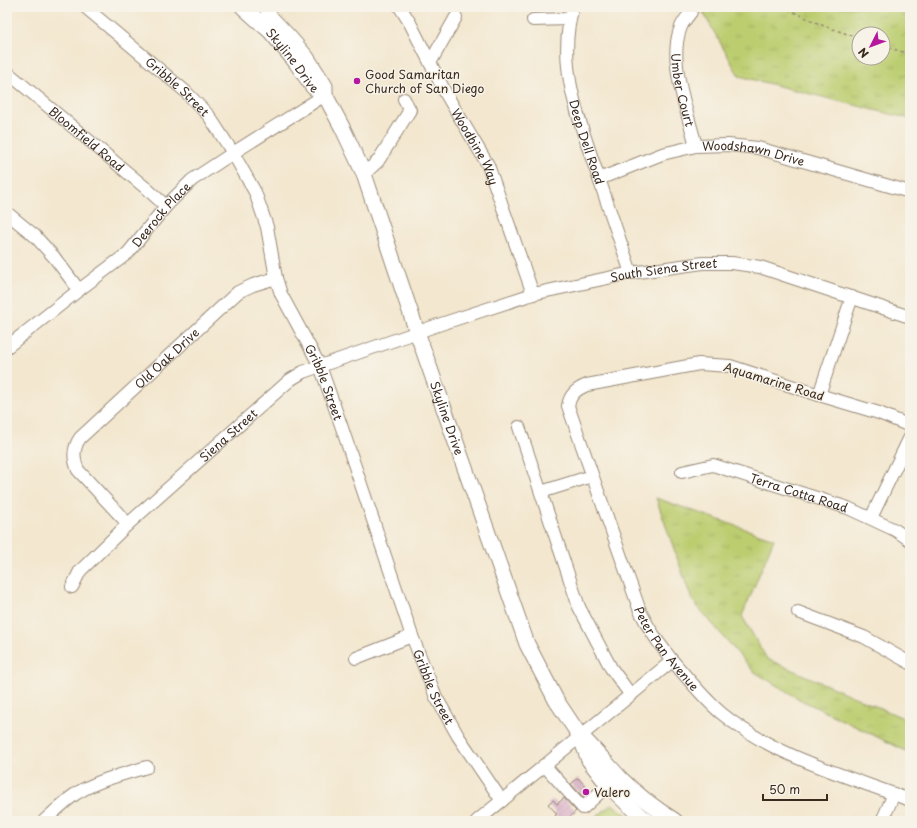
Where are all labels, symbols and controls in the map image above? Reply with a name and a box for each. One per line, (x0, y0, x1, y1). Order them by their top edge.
street label: Skyline Drive (262, 24, 322, 97)
north arrow (851, 26, 891, 66)
text: N (854, 44, 872, 62)
street label: Gribble Street (142, 52, 214, 120)
street label: Umber Court (667, 53, 699, 129)
place label: Good Samaritan Church of San Diego (365, 65, 484, 97)
marker: Good Samaritan Church of San Diego (352, 76, 362, 86)
street label: Deep Dell Road (565, 97, 609, 187)
street label: Bloomfield Road (45, 102, 128, 175)
street label: Woodbine Way (447, 105, 503, 188)
street label: Woodshawn Drive (702, 136, 807, 170)
street label: Deerock Place (127, 178, 194, 251)
street label: South Siena Street (608, 254, 717, 286)
street label: Old Oak Drive (130, 324, 203, 393)
street label: Gribble Street (301, 341, 348, 423)
street label: Aquamarine Road (721, 357, 827, 405)
street label: Skyline Drive (426, 378, 469, 457)
street label: Siena Street (195, 404, 261, 466)
street label: Terra Cotta Road (748, 468, 850, 516)
street label: Peter Pan Avenue (630, 604, 703, 695)
street label: Gribble Street (409, 646, 459, 728)
scale bar (763, 776, 827, 802)
text: 50 m (769, 780, 800, 798)
place label: Valero (594, 783, 630, 801)
marker: Valero (581, 787, 591, 797)

